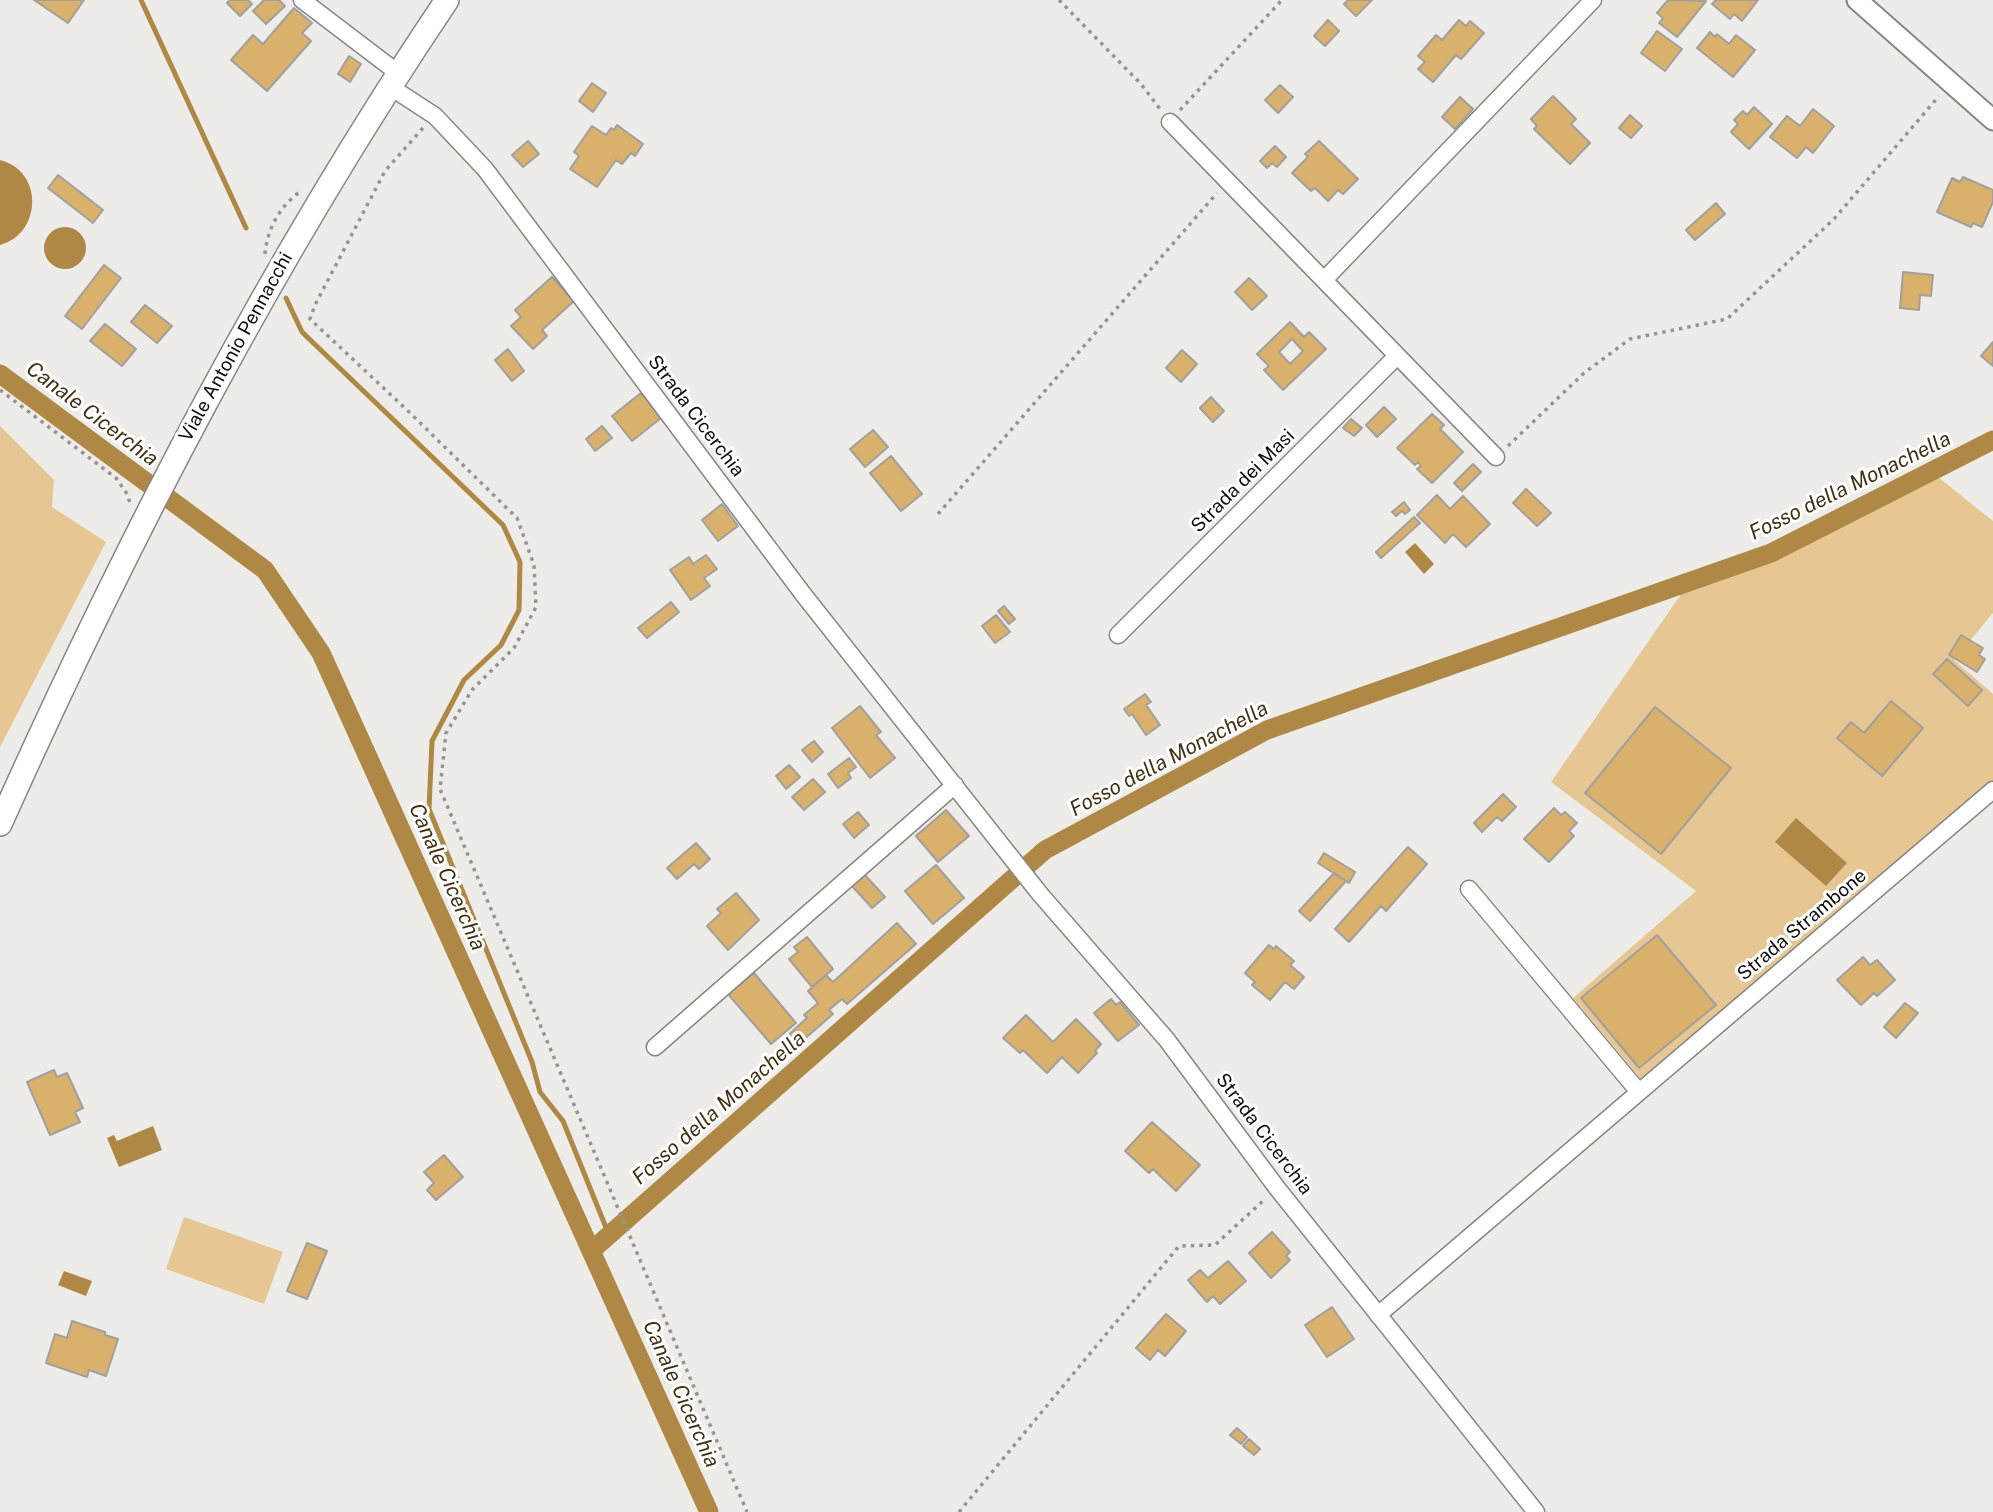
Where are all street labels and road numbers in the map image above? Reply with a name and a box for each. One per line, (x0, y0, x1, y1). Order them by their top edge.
street label: Viale Antonio Pennacchi (174, 248, 298, 446)
street label: Strada Cicerchia (643, 351, 749, 481)
street label: Strada dei Masi (1187, 425, 1299, 537)
street label: Strada Strambone (1733, 864, 1871, 986)
street label: Strada Cicerchia (1211, 1069, 1317, 1199)

